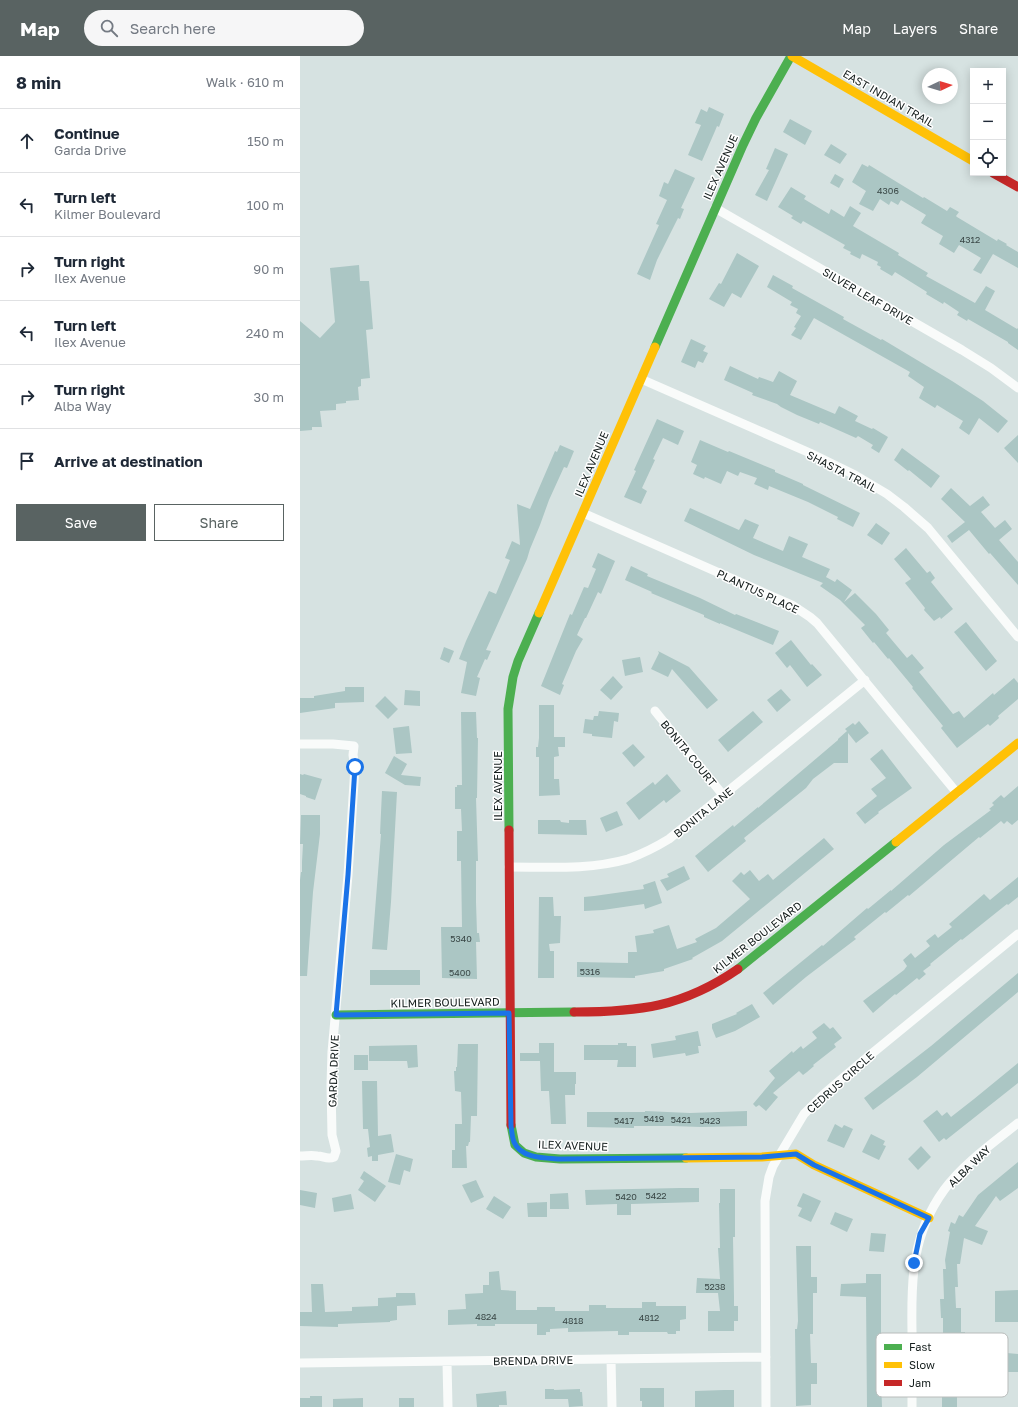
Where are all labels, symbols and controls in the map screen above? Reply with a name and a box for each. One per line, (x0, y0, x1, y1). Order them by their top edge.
search box (84, 10, 364, 46)
text: Map (20, 17, 60, 40)
icon: search (98, 17, 120, 39)
text: Search here (130, 19, 216, 37)
text: Map (842, 20, 871, 37)
text: Layers (893, 20, 937, 37)
text: Share (959, 20, 998, 37)
street label: EAST INDIAN TRAIL (841, 67, 938, 130)
north arrow (922, 68, 958, 104)
map controls (970, 68, 1006, 176)
button: + (970, 68, 1006, 104)
text: 8 min (16, 72, 61, 93)
text: Walk · 610 m (206, 74, 284, 90)
button: − (970, 104, 1006, 140)
text: Continue (54, 124, 120, 142)
icon: ahead (16, 130, 38, 152)
street label: ILEX AVENUE (700, 132, 740, 202)
text: 150 m (247, 133, 284, 149)
button: locate (970, 140, 1006, 176)
text: Garda Drive (54, 142, 126, 158)
house number: 4306 (877, 185, 899, 196)
text: Turn left (54, 188, 116, 206)
icon: left (16, 194, 38, 216)
text: 100 m (247, 197, 284, 213)
text: Kilmer Boulevard (54, 206, 161, 222)
house number: 4312 (960, 234, 980, 245)
text: Turn right (54, 252, 125, 270)
icon: right (16, 258, 38, 280)
text: 90 m (253, 261, 284, 277)
street label: SILVER LEAF DRIVE (820, 265, 916, 327)
text: Ilex Avenue (54, 270, 126, 286)
text: Turn left (54, 316, 116, 334)
icon: left (16, 322, 38, 344)
text: 240 m (246, 325, 284, 341)
text: Ilex Avenue (54, 334, 126, 350)
text: Turn right (54, 380, 125, 398)
icon: right (16, 386, 38, 408)
text: 30 m (254, 389, 284, 405)
text: Alba Way (54, 398, 112, 414)
street label: ILEX AVENUE (571, 429, 611, 499)
street label: SHASTA TRAIL (805, 448, 880, 495)
icon: arrive (16, 450, 38, 472)
text: Arrive at destination (54, 452, 203, 470)
button: Save (16, 504, 146, 541)
button: Share (154, 504, 284, 541)
street label: PLANTUS PLACE (715, 566, 801, 616)
street label: BONITA COURT (658, 717, 720, 789)
street label: ILEX AVENUE (491, 751, 504, 821)
route start (346, 758, 364, 776)
street label: BONITA LANE (671, 784, 735, 840)
street label: KILMER BOULEVARD (710, 898, 804, 976)
house number: 5340 (450, 933, 472, 944)
house number: 5316 (580, 966, 600, 977)
house number: 5400 (449, 967, 471, 978)
street label: KILMER BOULEVARD (390, 995, 500, 1009)
street label: GARDA DRIVE (325, 1034, 341, 1108)
street label: CEDRUS CIRCLE (804, 1048, 876, 1116)
house number: 5419 (644, 1113, 664, 1124)
house number: 5421 (671, 1114, 692, 1125)
house number: 5417 (614, 1115, 634, 1126)
house number: 5423 (699, 1115, 721, 1126)
street label: ILEX AVENUE (538, 1137, 608, 1153)
street label: ALBA WAY (945, 1143, 993, 1189)
house number: 5422 (645, 1190, 667, 1201)
house number: 5420 (615, 1191, 637, 1202)
route end (905, 1254, 923, 1272)
house number: 5238 (704, 1281, 726, 1292)
house number: 4824 (475, 1311, 497, 1322)
house number: 4812 (639, 1312, 659, 1323)
house number: 4818 (563, 1315, 583, 1326)
legend (876, 1333, 1008, 1397)
text: Fast (909, 1340, 932, 1353)
street label: BRENDA DRIVE (493, 1353, 574, 1367)
text: Slow (909, 1358, 935, 1371)
text: Jam (909, 1376, 931, 1389)

